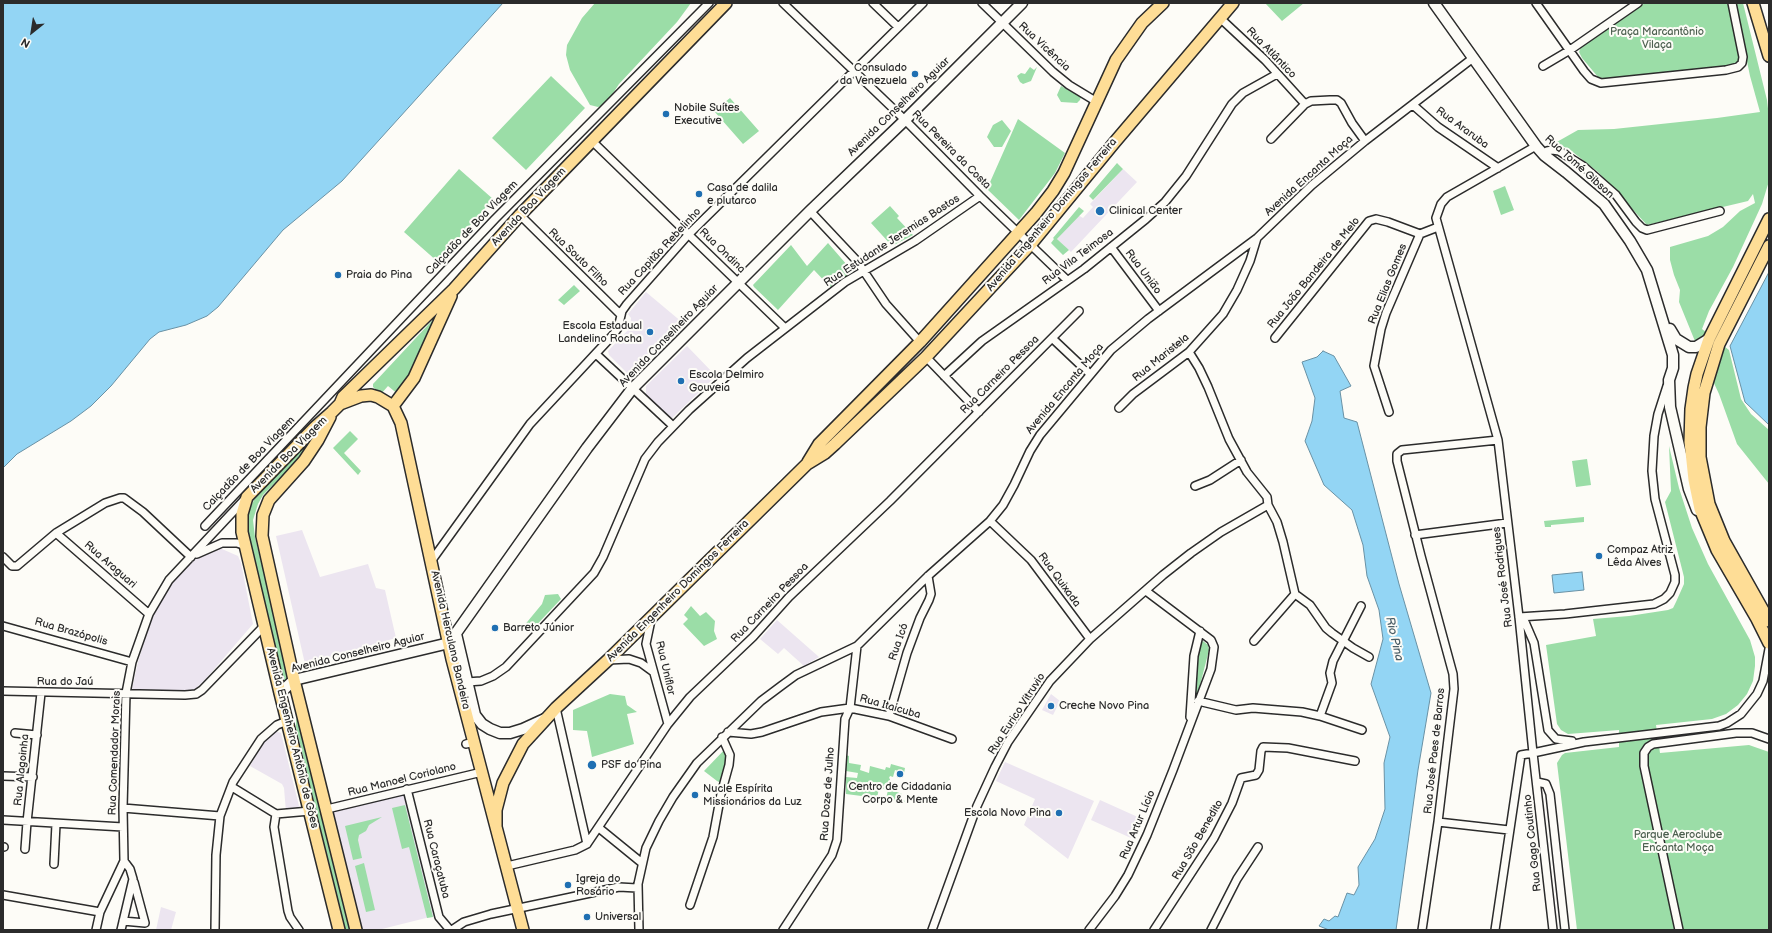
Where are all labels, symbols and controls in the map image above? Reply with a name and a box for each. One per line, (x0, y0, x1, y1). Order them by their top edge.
north arrow (12, 12, 52, 52)
street label: Rua Vicência (1015, 20, 1073, 74)
street label: Rua Atlântico (1243, 25, 1299, 81)
park label: Praça Marcantônio Vilaça (1610, 25, 1704, 51)
text: N (19, 35, 33, 51)
street label: Avenida Conselheiro Aguiar (845, 55, 953, 159)
place label: Consulado da Venezuela (840, 61, 907, 87)
marker: Consulado da Venezuela (910, 69, 920, 79)
place label: Nobile Suítes Executive (674, 101, 740, 127)
street label: Rua Araruba (1433, 104, 1491, 152)
street label: Rua Pereira da Costa (909, 108, 993, 192)
marker: Nobile Suítes Executive (661, 109, 671, 119)
street label: Avenida Encanta Moça (1262, 133, 1356, 219)
street label: Rua Tomé Gibson (1542, 133, 1616, 201)
street label: Avenida Engenheiro Domingos Ferreira (984, 136, 1120, 294)
street label: Avenida Boa Viagem (489, 165, 569, 249)
street label: Calçadão de Boa Viagem (423, 178, 521, 278)
place label: Casa de dalila e plutarco (707, 181, 778, 207)
marker: Casa de dalila e plutarco (694, 189, 704, 199)
street label: Rua Estudante Jeremias Bastos (822, 192, 962, 290)
place label: Clinical Center (1109, 204, 1182, 218)
street label: Rua Capitão Rebelinho (616, 205, 704, 299)
marker: Clinical Center (1094, 205, 1106, 217)
street label: Rua João Bandeira de Melo (1265, 215, 1363, 331)
street label: Rua Souto Filho (545, 226, 611, 290)
street label: Rua Ondina (696, 226, 748, 276)
street label: Rua Vila Teimosa (1040, 226, 1116, 288)
street label: Rua Elias Gomes (1366, 242, 1410, 326)
street label: Rua União (1122, 247, 1164, 297)
place label: Praia do Pina (346, 268, 412, 282)
marker: Praia do Pina (333, 270, 343, 280)
street label: Avenida Conselheiro Aguiar (617, 282, 721, 390)
place label: Escola Estadual Landelino Rocha (558, 319, 642, 345)
marker: Escola Estadual Landelino Rocha (645, 327, 655, 337)
street label: Rua Maristela (1130, 331, 1192, 385)
street label: Rua Carneiro Pessoa (958, 333, 1042, 417)
street label: Avenida Encanta Moça (1023, 341, 1107, 437)
place label: Escola Delmiro Gouveia (689, 368, 764, 394)
marker: Escola Delmiro Gouveia (676, 376, 686, 386)
street label: Calçadão de Boa Viagem (200, 414, 298, 514)
street label: Avenida Boa Viagem (248, 414, 330, 496)
street label: Avenida Engenheiro Domingos Ferreira (604, 517, 752, 665)
street label: Rua José Rodrigues (1490, 526, 1516, 628)
street label: Rua Araguari (81, 539, 139, 591)
place label: Compaz Atriz Lêda Alves (1607, 543, 1673, 569)
street label: Rua Quixada (1035, 550, 1083, 610)
marker: Compaz Atriz Lêda Alves (1594, 551, 1604, 561)
street label: Rua Carneiro Pessoa (729, 560, 811, 646)
street label: Avenida Herculano Bandeira (428, 569, 472, 711)
street label: Rua Brazópolis (33, 615, 109, 649)
water label: Rio Pina (1382, 615, 1406, 663)
place label: Barreto Júnior (503, 621, 574, 635)
street label: Rua Icó (886, 622, 912, 662)
marker: Barreto Júnior (490, 623, 500, 633)
street label: Avenida Conselheiro Aguiar (290, 630, 426, 676)
street label: Rua Uniflor (652, 640, 678, 696)
street label: Avenida Engenheiro Antônio de Góes (263, 646, 321, 830)
street label: Rua Eurico Vitruvio (986, 671, 1048, 757)
street label: Rua do Jaú (37, 675, 93, 689)
street label: Rua José Paes de Barros (1422, 687, 1448, 815)
street label: Rua Comendador Morais (106, 690, 124, 816)
street label: Rua Itaicuba (858, 692, 922, 722)
place label: Creche Novo Pina (1059, 699, 1149, 713)
marker: Creche Novo Pina (1046, 701, 1056, 711)
street label: Rua Alagoinha (12, 733, 32, 807)
street label: Rua Doze de Julho (818, 747, 838, 841)
place label: PSF do Pina (601, 758, 662, 772)
marker: PSF do Pina (586, 759, 598, 771)
street label: Rua Manoel Coriolano (346, 760, 458, 800)
marker: Centro de Cidadania Corpo & Mente (895, 769, 905, 779)
place label: Centro de Cidadania Corpo & Mente (848, 780, 952, 806)
place label: Nucle Espírita Missionários da Luz (703, 782, 802, 808)
street label: Rua Artur Lício (1117, 788, 1159, 862)
marker: Nucle Espírita Missionários da Luz (690, 790, 700, 800)
street label: Rua Gago Coutinho (1521, 794, 1545, 892)
street label: Rua São Benedito (1170, 798, 1226, 882)
place label: Escola Novo Pina (964, 806, 1051, 820)
marker: Escola Novo Pina (1054, 808, 1064, 818)
street label: Rua Caraçatuba (420, 818, 452, 900)
park label: Parque Aeroclube Encanta Moça (1634, 828, 1722, 854)
place label: Igreja do Rosário (576, 872, 620, 898)
marker: Igreja do Rosário (563, 880, 573, 890)
place label: Universal (595, 910, 641, 924)
marker: Universal (582, 912, 592, 922)

